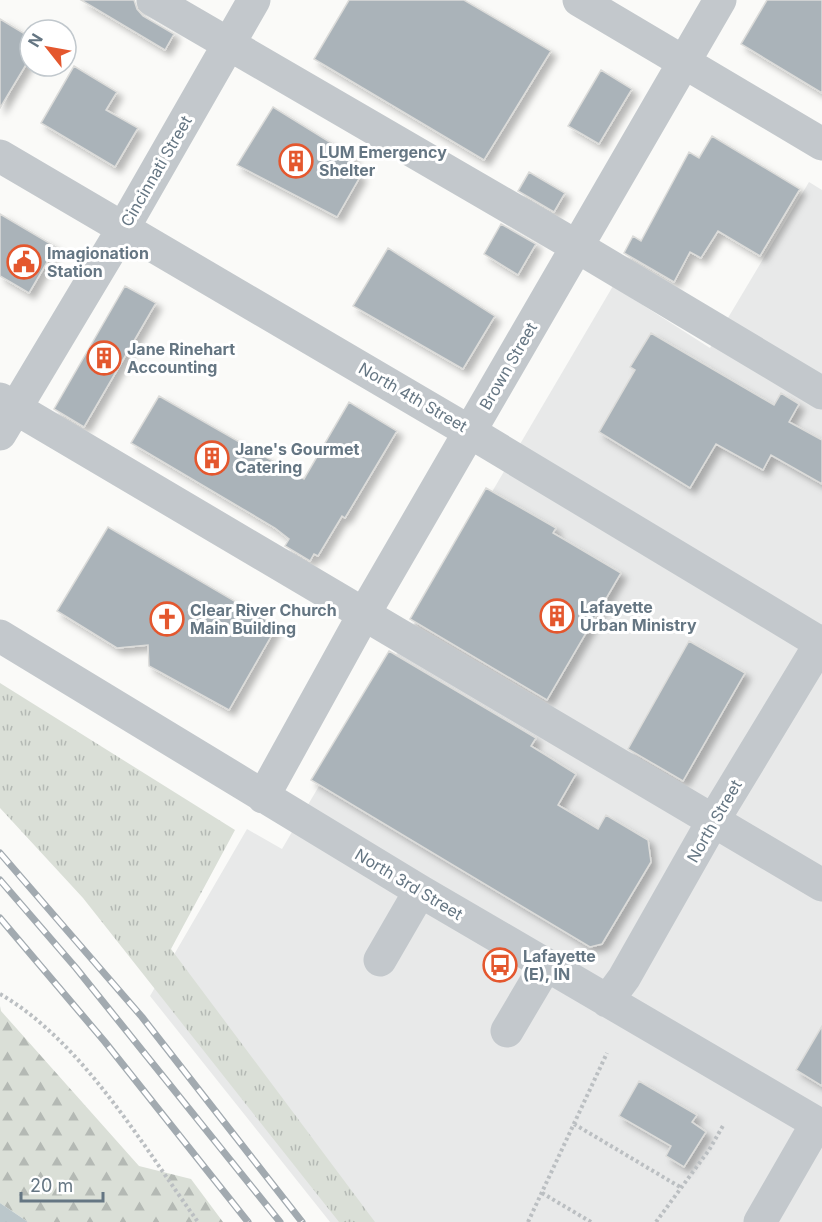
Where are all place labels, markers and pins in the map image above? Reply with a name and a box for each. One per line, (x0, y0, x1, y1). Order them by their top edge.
place label: LUM Emergency Shelter (319, 142, 447, 180)
building icon: LUM Emergency Shelter (278, 143, 314, 179)
place label: Imagionation Station (47, 243, 149, 281)
public building icon: Imagionation Station (6, 244, 42, 280)
place label: Jane Rinehart Accounting (127, 339, 235, 377)
building icon: Jane Rinehart Accounting (86, 340, 122, 376)
place label: Jane's Gourmet Catering (235, 439, 359, 477)
building icon: Jane's Gourmet Catering (194, 440, 230, 476)
place label: Lafayette Urban Ministry (580, 597, 697, 635)
building icon: Lafayette Urban Ministry (539, 598, 575, 634)
place label: Clear River Church Main Building (190, 600, 337, 638)
church icon: Clear River Church Main Building (149, 601, 185, 637)
place label: Lafayette (E), IN (523, 946, 596, 984)
bus stop icon: Lafayette (E), IN (482, 947, 518, 983)

